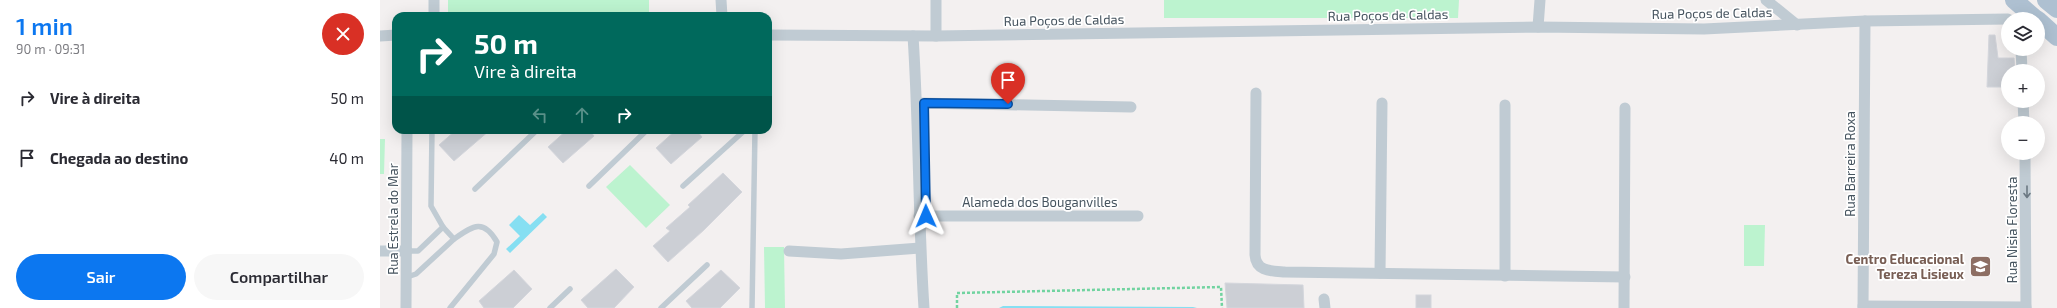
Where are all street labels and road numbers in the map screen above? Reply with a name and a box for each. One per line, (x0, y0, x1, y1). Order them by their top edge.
street label: Rua Poços de Caldas (1652, 4, 1772, 23)
street label: Rua Poços de Caldas (1328, 6, 1448, 25)
street label: Rua Poços de Caldas (1004, 11, 1124, 30)
street label: Rua Barreira Roxa (1842, 111, 1858, 217)
street label: Rua Estrela do Mar (385, 163, 401, 275)
street label: Rua Nisia Floresta (2004, 177, 2020, 283)
street label: Alameda dos Bouganvilles (962, 194, 1118, 210)

